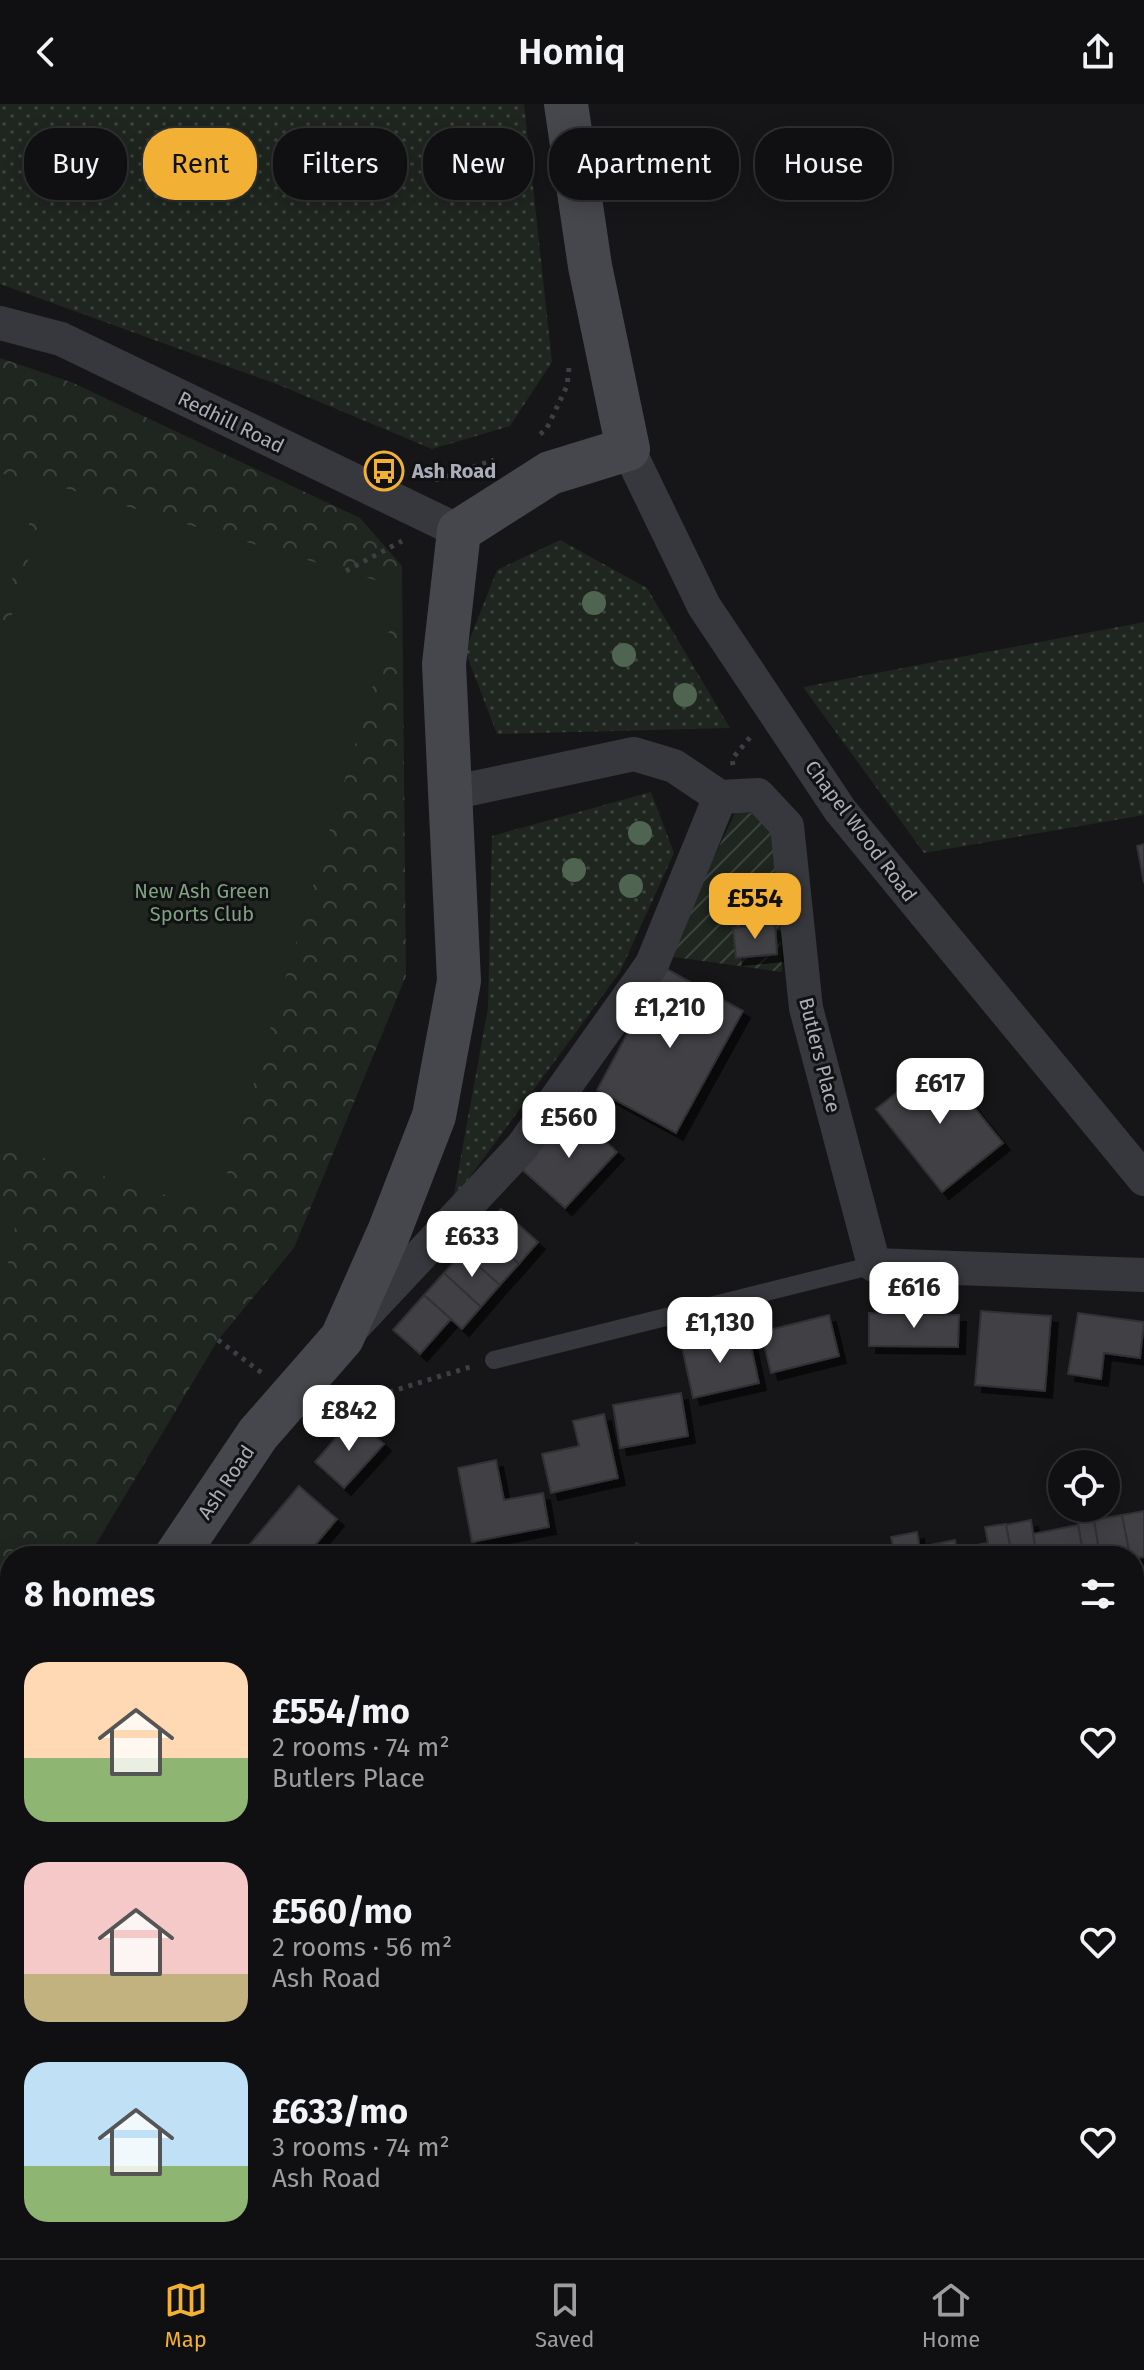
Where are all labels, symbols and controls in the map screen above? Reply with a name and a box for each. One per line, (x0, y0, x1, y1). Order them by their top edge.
icon: back (24, 30, 68, 74)
text: Homiq (518, 30, 626, 74)
icon: share (1076, 30, 1120, 74)
chip: Buy (24, 128, 127, 200)
chip: Rent (143, 128, 257, 200)
chip: Filters (273, 128, 407, 200)
chip: New (423, 128, 533, 200)
chip: Apartment (549, 128, 739, 200)
chip: House (755, 128, 892, 200)
street label: Redhill Road (174, 386, 288, 458)
bus stop icon: Ash Road (363, 450, 405, 492)
place label: Ash Road (411, 459, 496, 483)
street label: Chapel Wood Road (800, 756, 922, 906)
pin: £554 (708, 873, 802, 941)
park label: New Ash Green Sports Club (134, 879, 270, 926)
text: £554 (727, 883, 783, 914)
pin: £1,210 (605, 982, 735, 1050)
text: £1,210 (634, 992, 706, 1023)
street label: Butlers Place (794, 995, 846, 1115)
pin: £617 (893, 1058, 987, 1126)
text: £617 (915, 1068, 965, 1099)
pin: £560 (522, 1092, 616, 1160)
text: £560 (540, 1102, 598, 1133)
pin: £633 (425, 1211, 519, 1279)
text: £633 (445, 1221, 499, 1252)
pin: £616 (867, 1262, 961, 1330)
text: £616 (887, 1272, 941, 1303)
pin: £1,130 (655, 1297, 785, 1365)
text: £1,130 (685, 1307, 755, 1338)
pin: £842 (302, 1385, 396, 1453)
text: £842 (321, 1395, 377, 1426)
street label: Ash Road (193, 1440, 259, 1524)
map controls (1048, 1450, 1120, 1522)
button: locate (1048, 1450, 1120, 1522)
icon: filters (1076, 1572, 1120, 1616)
text: 8 homes (24, 1574, 155, 1615)
text: £554/mo (272, 1691, 410, 1732)
icon: home (88, 1694, 184, 1790)
icon: heart (1076, 1720, 1120, 1764)
text: 2 rooms · 74 m² (272, 1732, 450, 1763)
text: Butlers Place (272, 1763, 425, 1794)
text: £560/mo (272, 1891, 412, 1932)
icon: home (88, 1894, 184, 1990)
icon: heart (1076, 1920, 1120, 1964)
text: 2 rooms · 56 m² (272, 1932, 452, 1963)
text: Ash Road (272, 1963, 381, 1994)
text: £633/mo (272, 2091, 408, 2132)
icon: home (88, 2094, 184, 2190)
icon: heart (1076, 2120, 1120, 2164)
text: 3 rooms · 74 m² (272, 2132, 450, 2163)
text: Ash Road (272, 2163, 381, 2194)
tab: Map (164, 2278, 208, 2353)
tab: Saved (535, 2278, 594, 2353)
tab: Home (922, 2278, 980, 2353)

